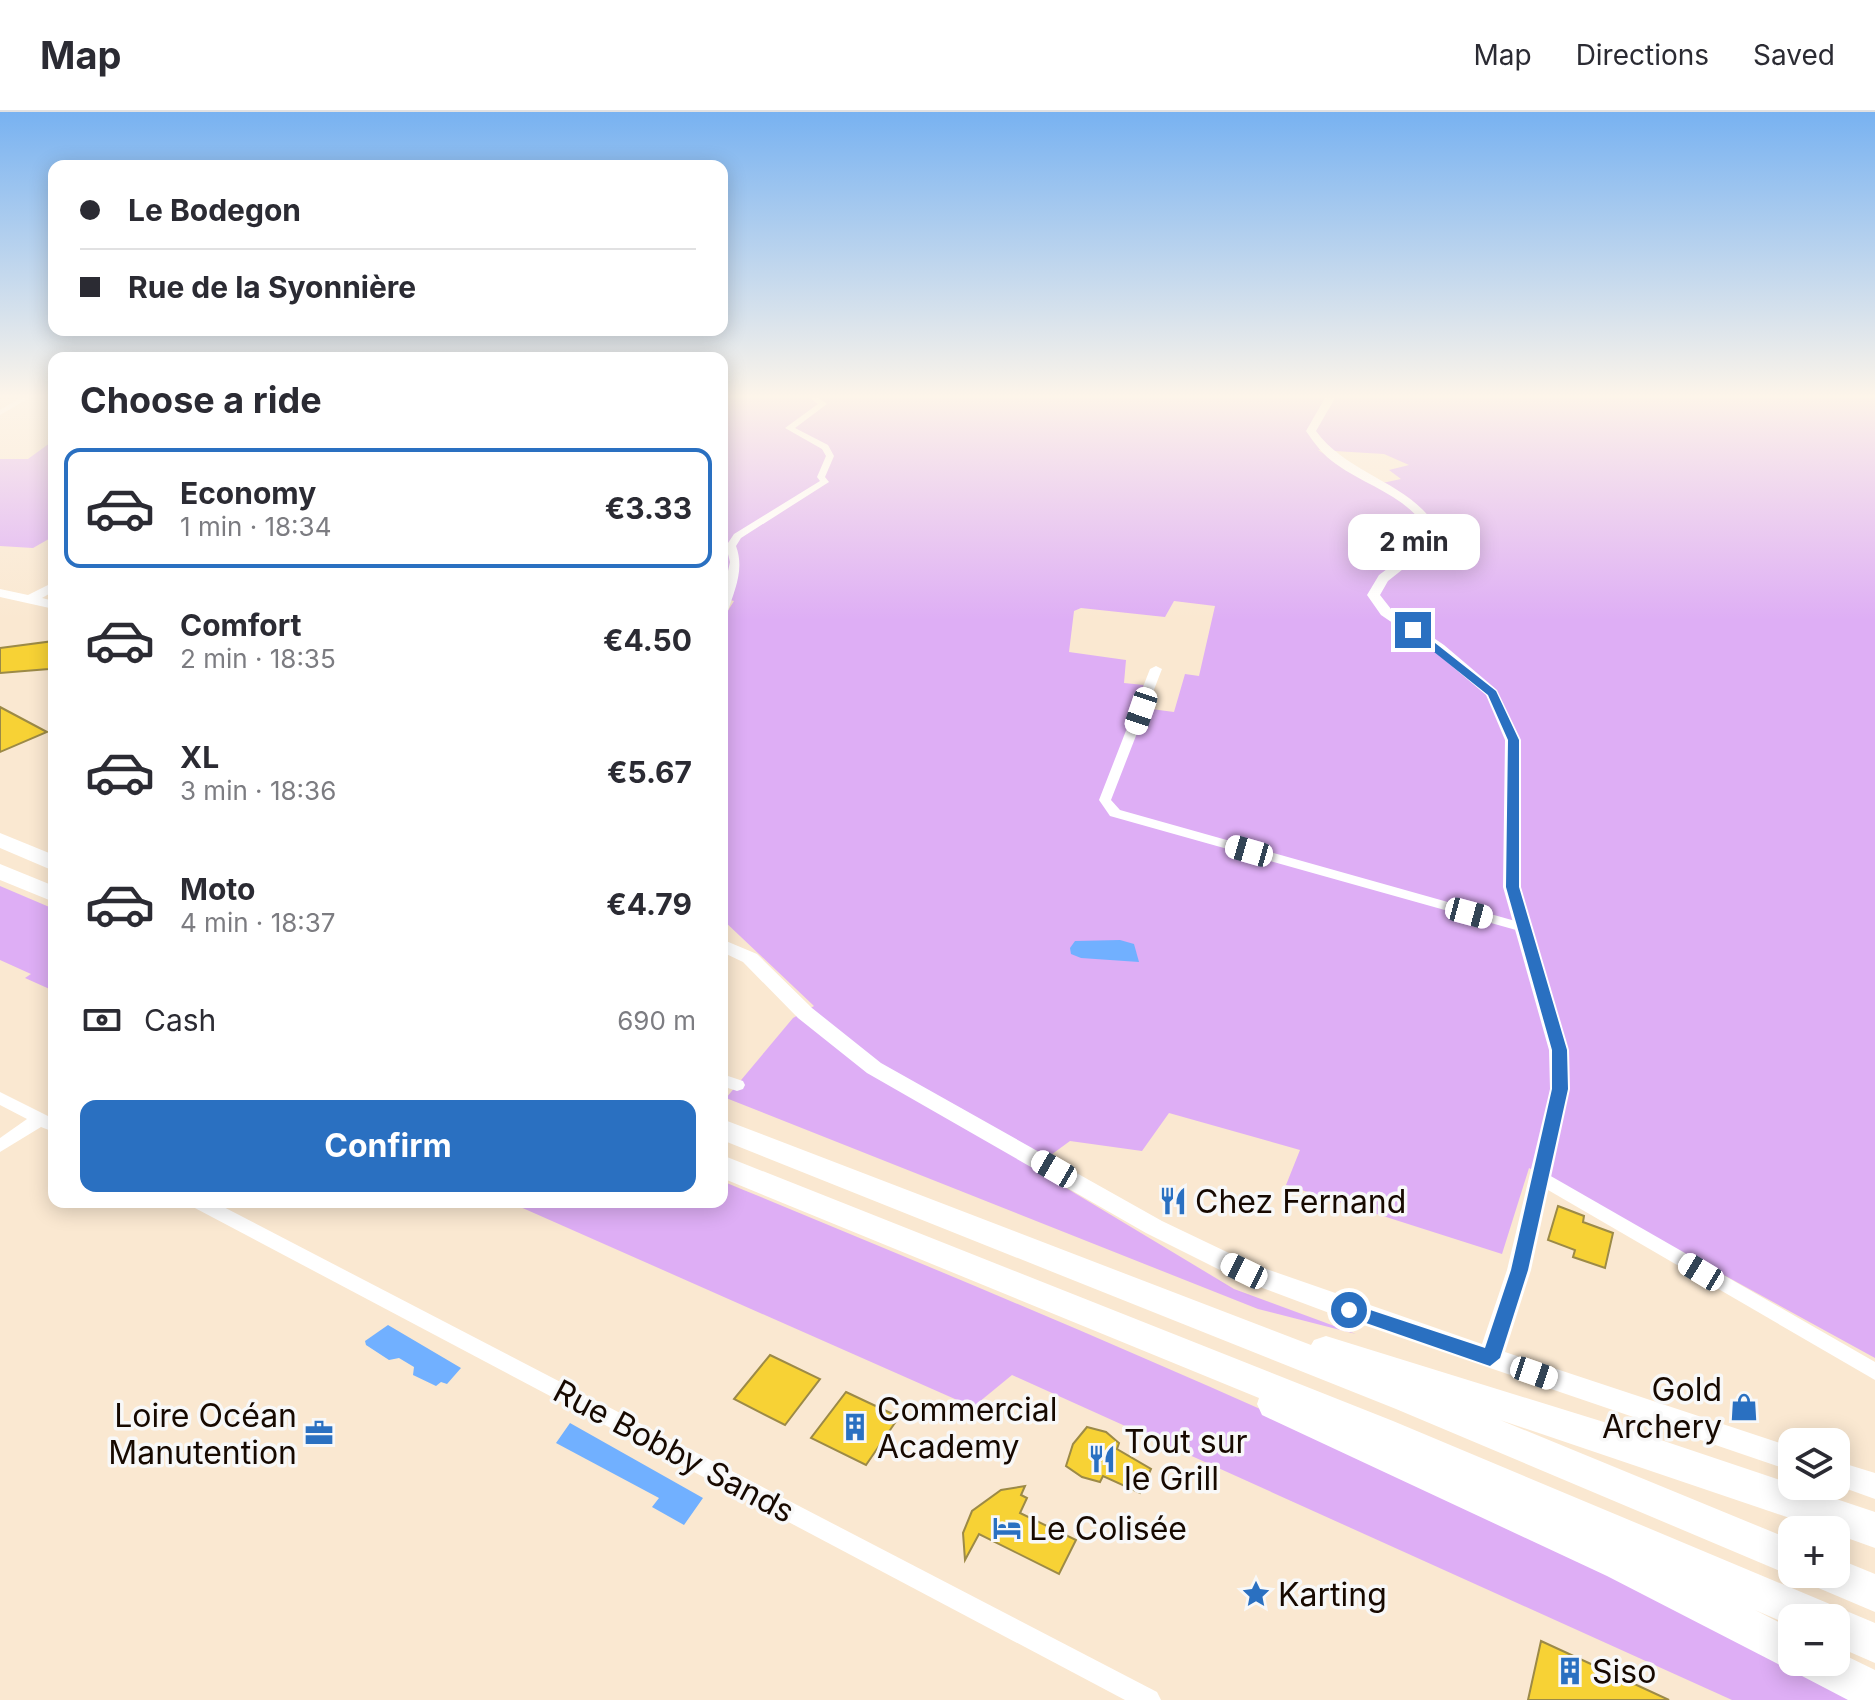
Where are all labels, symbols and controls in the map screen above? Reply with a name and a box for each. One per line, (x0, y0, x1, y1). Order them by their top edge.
text: Map (40, 32, 121, 78)
text: Map (1473, 38, 1532, 72)
text: Directions (1576, 38, 1709, 72)
text: Saved (1753, 38, 1835, 72)
text: Le Bodegon (128, 192, 301, 228)
text: Rue de la Syonnière (128, 269, 416, 305)
text: Choose a ride (80, 378, 322, 422)
icon: car (84, 472, 156, 544)
text: Economy (180, 475, 316, 511)
text: €3.33 (605, 490, 692, 526)
text: 1 min · 18:34 (180, 511, 331, 542)
callout: 2 min (1347, 514, 1479, 570)
text: 2 min (1379, 526, 1449, 557)
icon: car (84, 604, 156, 676)
text: Comfort (180, 607, 301, 643)
route end (1395, 612, 1431, 648)
text: €4.50 (603, 622, 692, 658)
text: 2 min · 18:35 (180, 643, 336, 674)
car (1122, 684, 1160, 738)
icon: car (84, 736, 156, 808)
text: XL (180, 739, 219, 775)
text: €5.67 (607, 754, 692, 790)
text: 3 min · 18:36 (180, 775, 336, 806)
car (1223, 833, 1275, 869)
icon: car (84, 868, 156, 940)
text: Moto (180, 871, 255, 907)
text: €4.79 (606, 886, 692, 922)
car (1443, 895, 1495, 931)
text: 4 min · 18:37 (180, 907, 336, 938)
icon: cash (80, 998, 124, 1042)
text: Cash (144, 1002, 216, 1038)
text: 690 m (617, 1005, 696, 1036)
button: Confirm (80, 1100, 696, 1192)
car (1027, 1147, 1081, 1191)
place label: Chez Fernand (1195, 1182, 1406, 1221)
restaurant icon: Chez Fernand (1158, 1186, 1188, 1216)
car (1674, 1249, 1728, 1295)
car (1217, 1250, 1271, 1292)
route start (1331, 1292, 1367, 1328)
car (1507, 1354, 1561, 1392)
place label: Gold Archery (1602, 1370, 1722, 1446)
street label: Rue Bobby Sands (547, 1371, 801, 1531)
place label: Commercial Academy (877, 1390, 1058, 1466)
shop icon: Gold Archery (1729, 1392, 1759, 1422)
place label: Loire Océan Manutention (108, 1396, 297, 1472)
building icon: Commercial Academy (840, 1412, 870, 1442)
office icon: Loire Océan Manutention (304, 1418, 334, 1448)
place label: Tout sur le Grill (1124, 1422, 1248, 1498)
map controls (1778, 1428, 1850, 1676)
button: layers (1778, 1428, 1850, 1500)
restaurant icon: Tout sur le Grill (1087, 1444, 1117, 1474)
place label: Le Colisée (1029, 1509, 1187, 1548)
hotel icon: Le Colisée (992, 1513, 1022, 1543)
button: + (1778, 1516, 1850, 1588)
place label: Karting (1278, 1575, 1387, 1614)
place icon: Karting (1241, 1579, 1271, 1609)
button: − (1778, 1604, 1850, 1676)
place label: Siso (1592, 1652, 1656, 1691)
building icon: Siso (1555, 1656, 1585, 1686)

